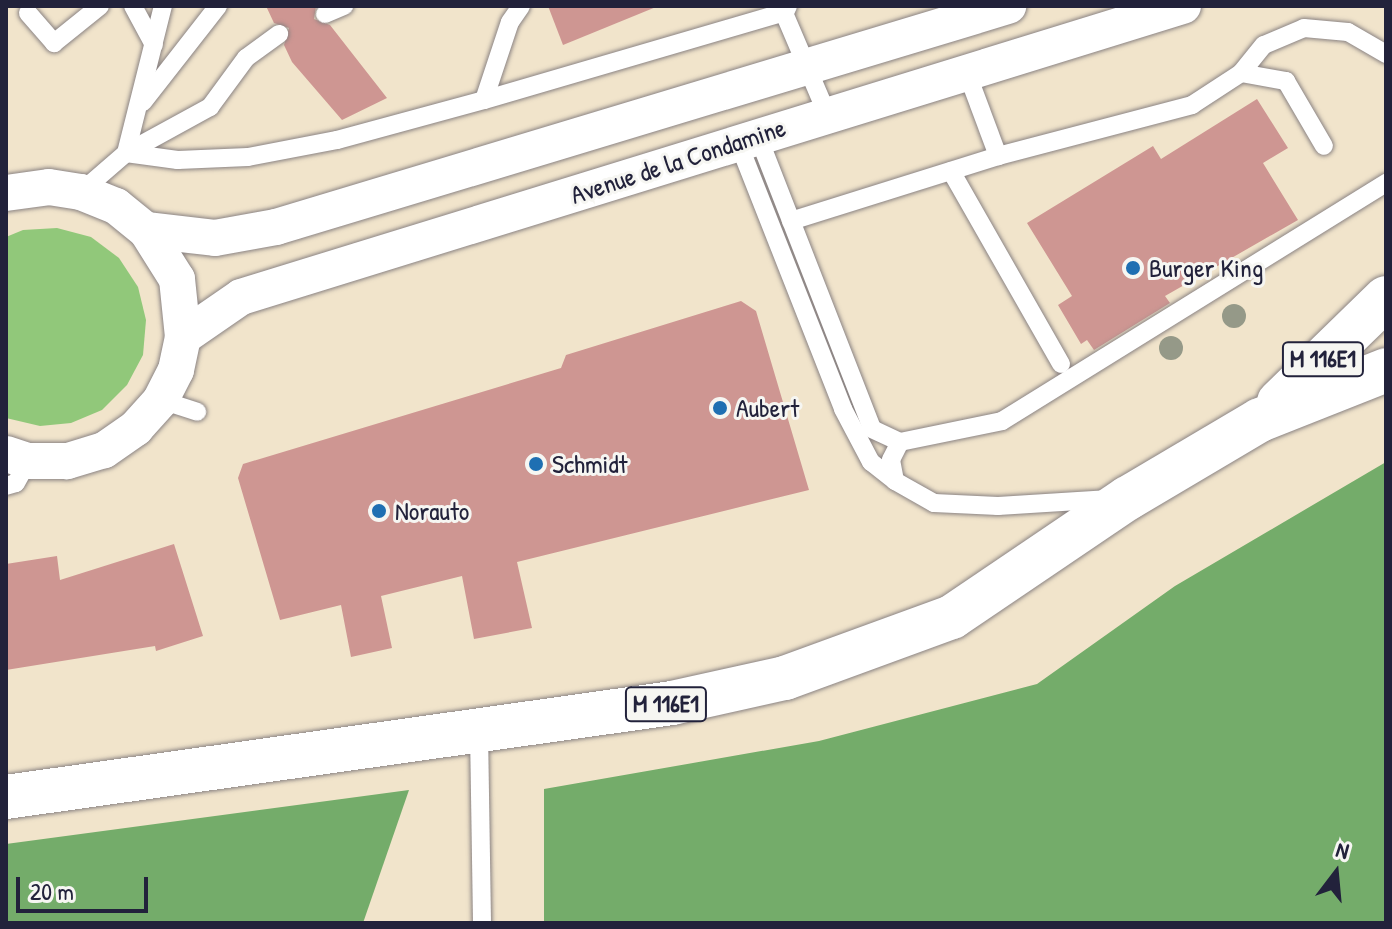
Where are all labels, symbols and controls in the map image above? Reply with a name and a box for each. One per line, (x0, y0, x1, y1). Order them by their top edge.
street label: Avenue de la Condamine (567, 112, 789, 210)
place label: Burger King (1149, 252, 1263, 284)
marker: Burger King (1124, 259, 1142, 277)
road number: M 116E1 (1281, 339, 1365, 379)
place label: Aubert (736, 392, 799, 424)
marker: Aubert (711, 399, 729, 417)
place label: Schmidt (552, 448, 628, 480)
marker: Schmidt (527, 455, 545, 473)
place label: Norauto (395, 495, 469, 527)
marker: Norauto (370, 502, 388, 520)
road number: M 116E1 (624, 684, 708, 724)
north arrow (1296, 833, 1376, 913)
text: N (1333, 834, 1352, 866)
scale bar (20, 861, 152, 911)
text: 20 m (30, 875, 74, 907)

